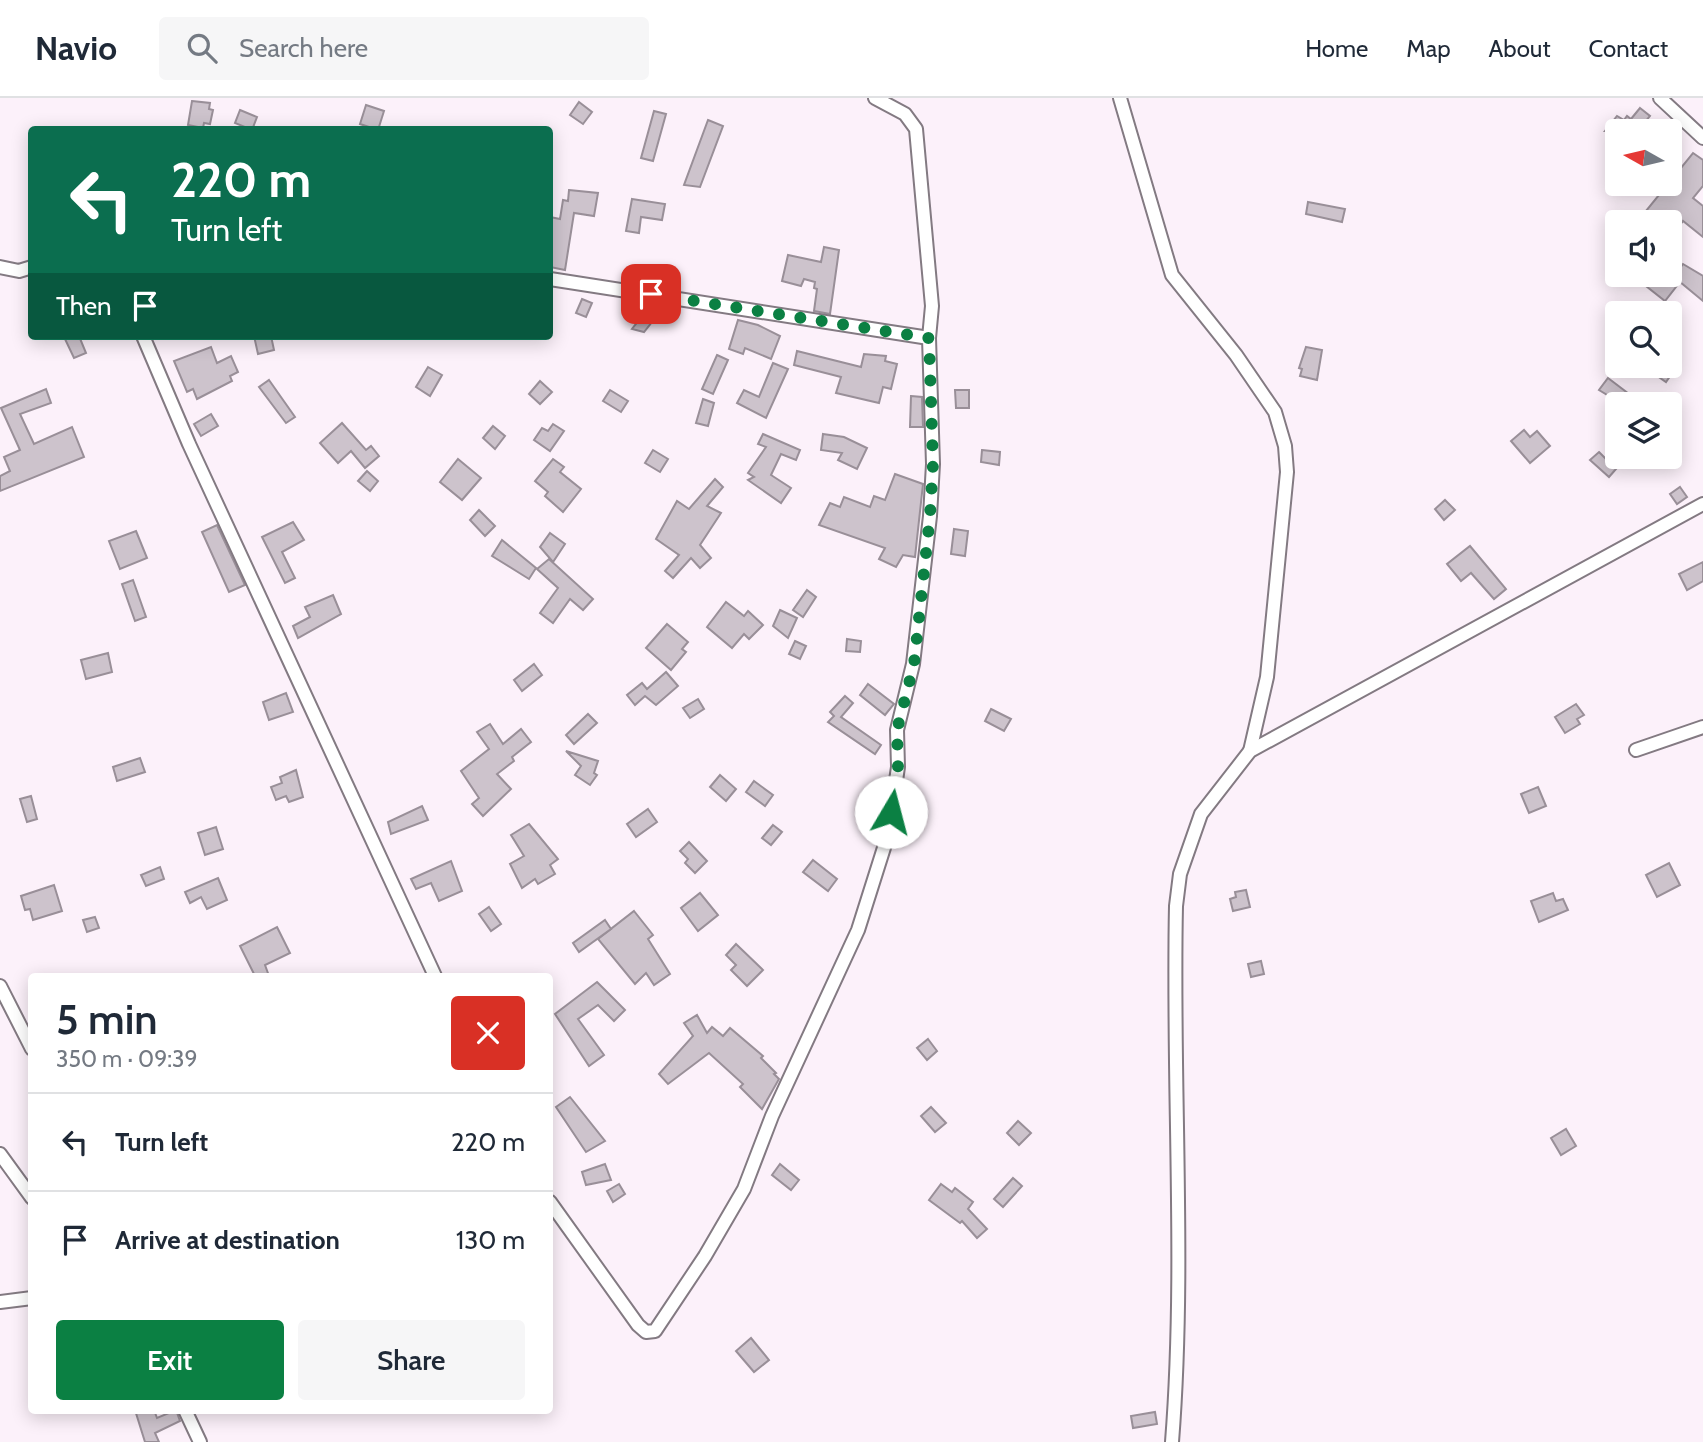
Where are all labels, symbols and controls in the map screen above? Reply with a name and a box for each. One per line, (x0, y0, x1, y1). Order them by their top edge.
search box (159, 17, 649, 80)
text: Navio (35, 28, 117, 68)
icon: search (183, 29, 221, 67)
text: Search here (239, 32, 368, 64)
text: Home (1305, 34, 1368, 63)
text: Map (1406, 34, 1451, 63)
text: About (1489, 34, 1551, 63)
text: Contact (1589, 34, 1668, 63)
north arrow (1605, 119, 1682, 196)
map controls (1605, 119, 1682, 469)
text: 220 m (171, 150, 311, 209)
icon: left (56, 154, 147, 245)
text: Turn left (171, 210, 282, 249)
button: sound (1605, 210, 1682, 287)
pin (621, 264, 681, 324)
icon: arrive (632, 275, 670, 313)
icon: arrive (126, 287, 164, 325)
text: Then (56, 290, 112, 322)
button: search (1605, 301, 1682, 378)
button: layers (1605, 392, 1682, 469)
position arrow (854, 775, 928, 849)
text: 5 min (56, 993, 158, 1045)
button: close (451, 996, 525, 1070)
text: 350 m · 09:39 (56, 1045, 198, 1073)
icon: left (56, 1123, 94, 1161)
text: Turn left (115, 1126, 208, 1158)
text: 220 m (451, 1126, 525, 1158)
icon: arrive (56, 1221, 94, 1259)
text: Arrive at destination (115, 1224, 340, 1256)
text: 130 m (456, 1224, 525, 1256)
button: Exit (56, 1320, 284, 1400)
button: Share (298, 1320, 525, 1400)

